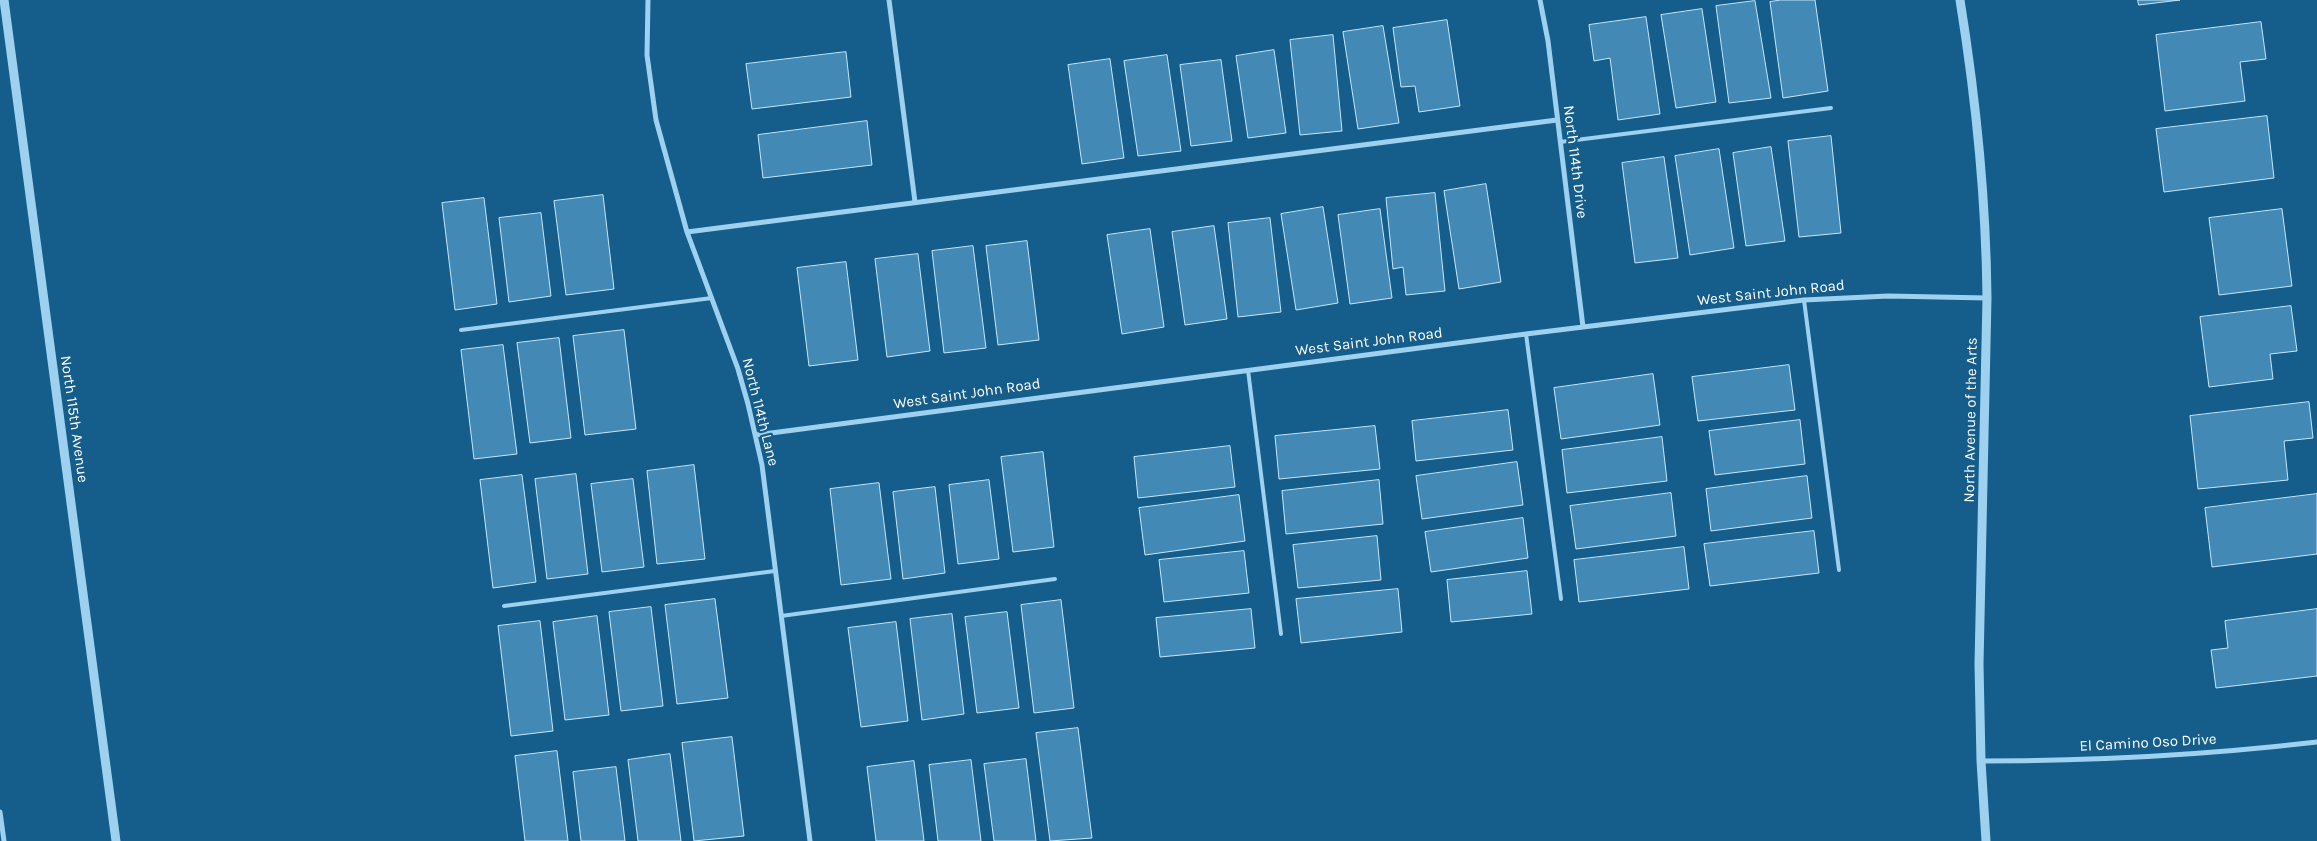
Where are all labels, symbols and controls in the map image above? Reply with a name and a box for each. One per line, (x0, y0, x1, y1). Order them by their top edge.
street label: North 114th Drive (1559, 104, 1591, 220)
street label: West Saint John Road (1696, 276, 1846, 310)
street label: West Saint John Road (1294, 324, 1444, 360)
street label: North Avenue of the Arts (1961, 337, 1981, 503)
street label: North 115th Avenue (56, 354, 92, 484)
street label: North 114th Lane (738, 356, 782, 468)
street label: West Saint John Road (892, 375, 1042, 413)
street label: El Camino Oso Drive (2079, 730, 2217, 756)

